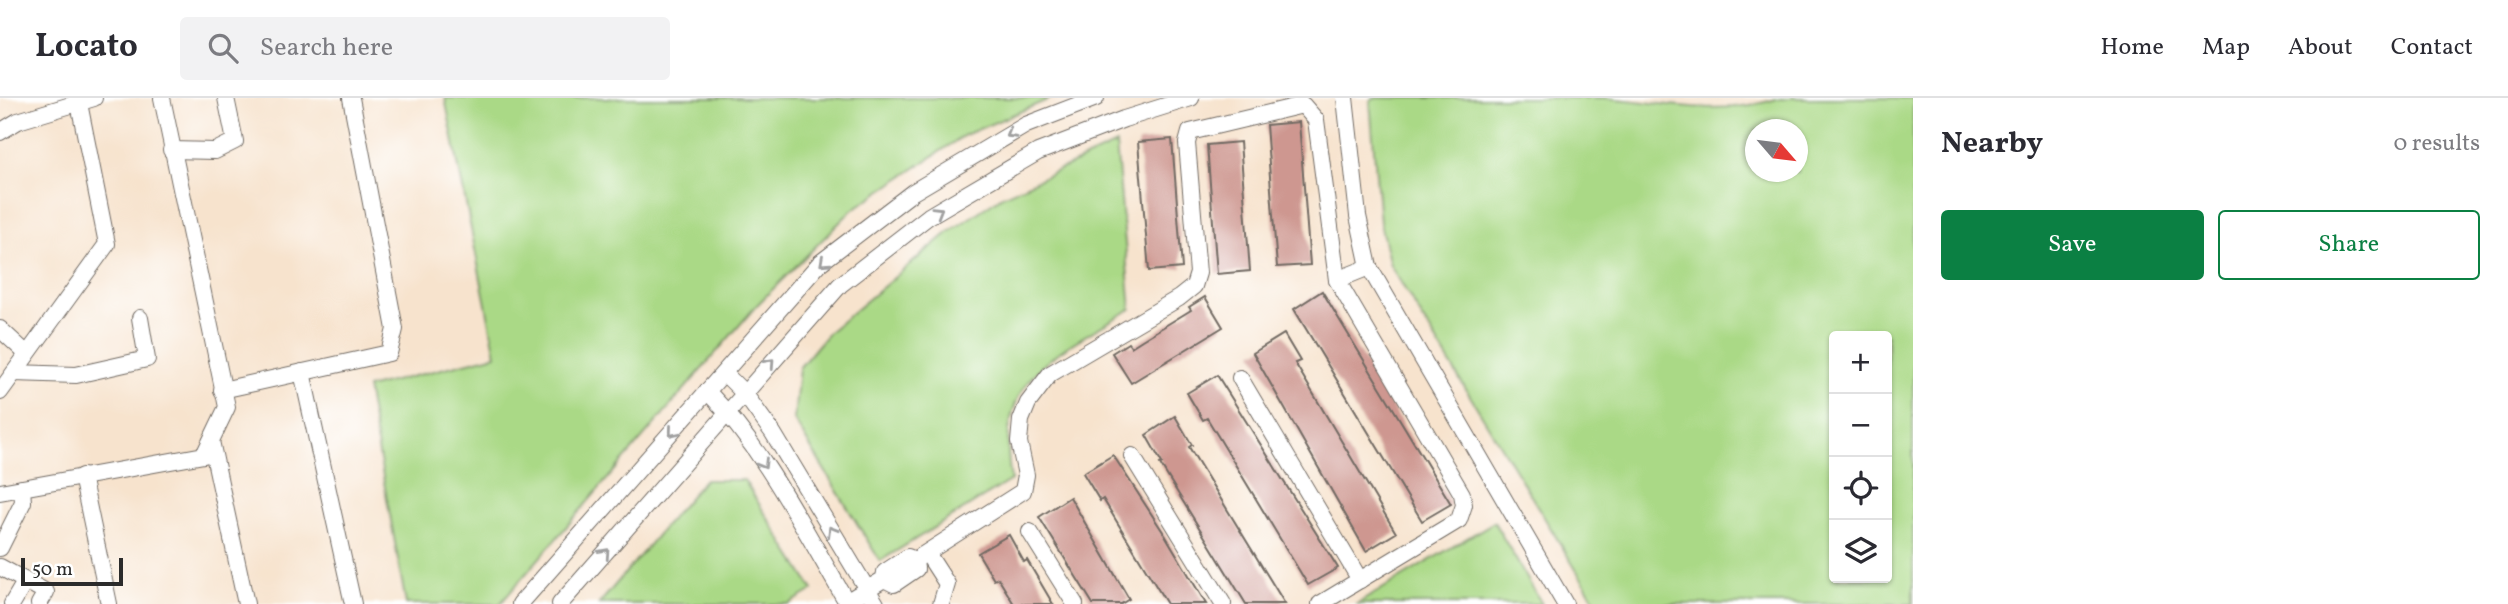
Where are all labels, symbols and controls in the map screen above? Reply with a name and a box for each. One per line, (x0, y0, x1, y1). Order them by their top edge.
search box (180, 17, 670, 80)
text: Locato (35, 25, 138, 71)
icon: search (204, 29, 242, 67)
text: Search here (260, 30, 393, 66)
text: Home (2100, 31, 2164, 65)
text: Map (2202, 31, 2250, 65)
text: About (2288, 31, 2353, 65)
text: Contact (2391, 31, 2473, 65)
north arrow (1745, 119, 1808, 182)
text: Nearby (1941, 123, 2043, 165)
one-way arrow (1005, 126, 1018, 139)
text: 0 results (2393, 128, 2480, 160)
one-way arrow (931, 206, 944, 219)
button: Save (1941, 210, 2204, 280)
button: Share (2218, 210, 2480, 280)
one-way arrow (819, 254, 832, 266)
map controls (1829, 331, 1892, 583)
button: + (1829, 331, 1892, 394)
one-way arrow (762, 358, 775, 371)
button: − (1829, 394, 1892, 457)
one-way arrow (669, 424, 681, 437)
one-way arrow (755, 457, 768, 470)
button: locate (1829, 457, 1892, 520)
button: layers (1829, 520, 1892, 583)
one-way arrow (827, 526, 840, 539)
one-way arrow (597, 548, 609, 561)
scale bar (21, 555, 122, 587)
text: 50 m (32, 557, 73, 583)

